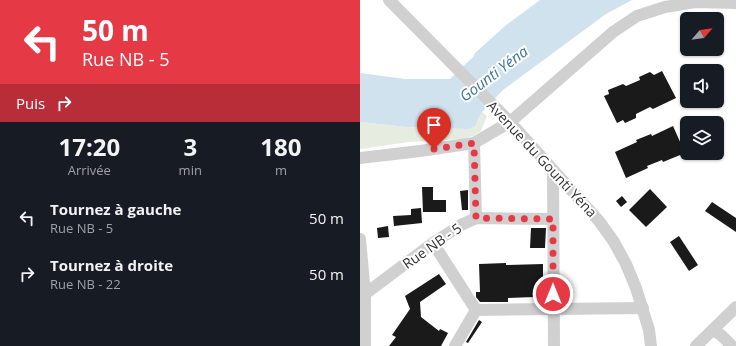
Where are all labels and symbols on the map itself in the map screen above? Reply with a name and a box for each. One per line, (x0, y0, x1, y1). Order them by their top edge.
north arrow (680, 12, 724, 56)
water label: Gounti Yéna (455, 41, 532, 105)
street label: Avenue du Gounti Yéna (483, 96, 602, 221)
pin (417, 108, 451, 149)
street label: Rue NB - 5 (398, 218, 465, 273)
position arrow (532, 273, 574, 315)

